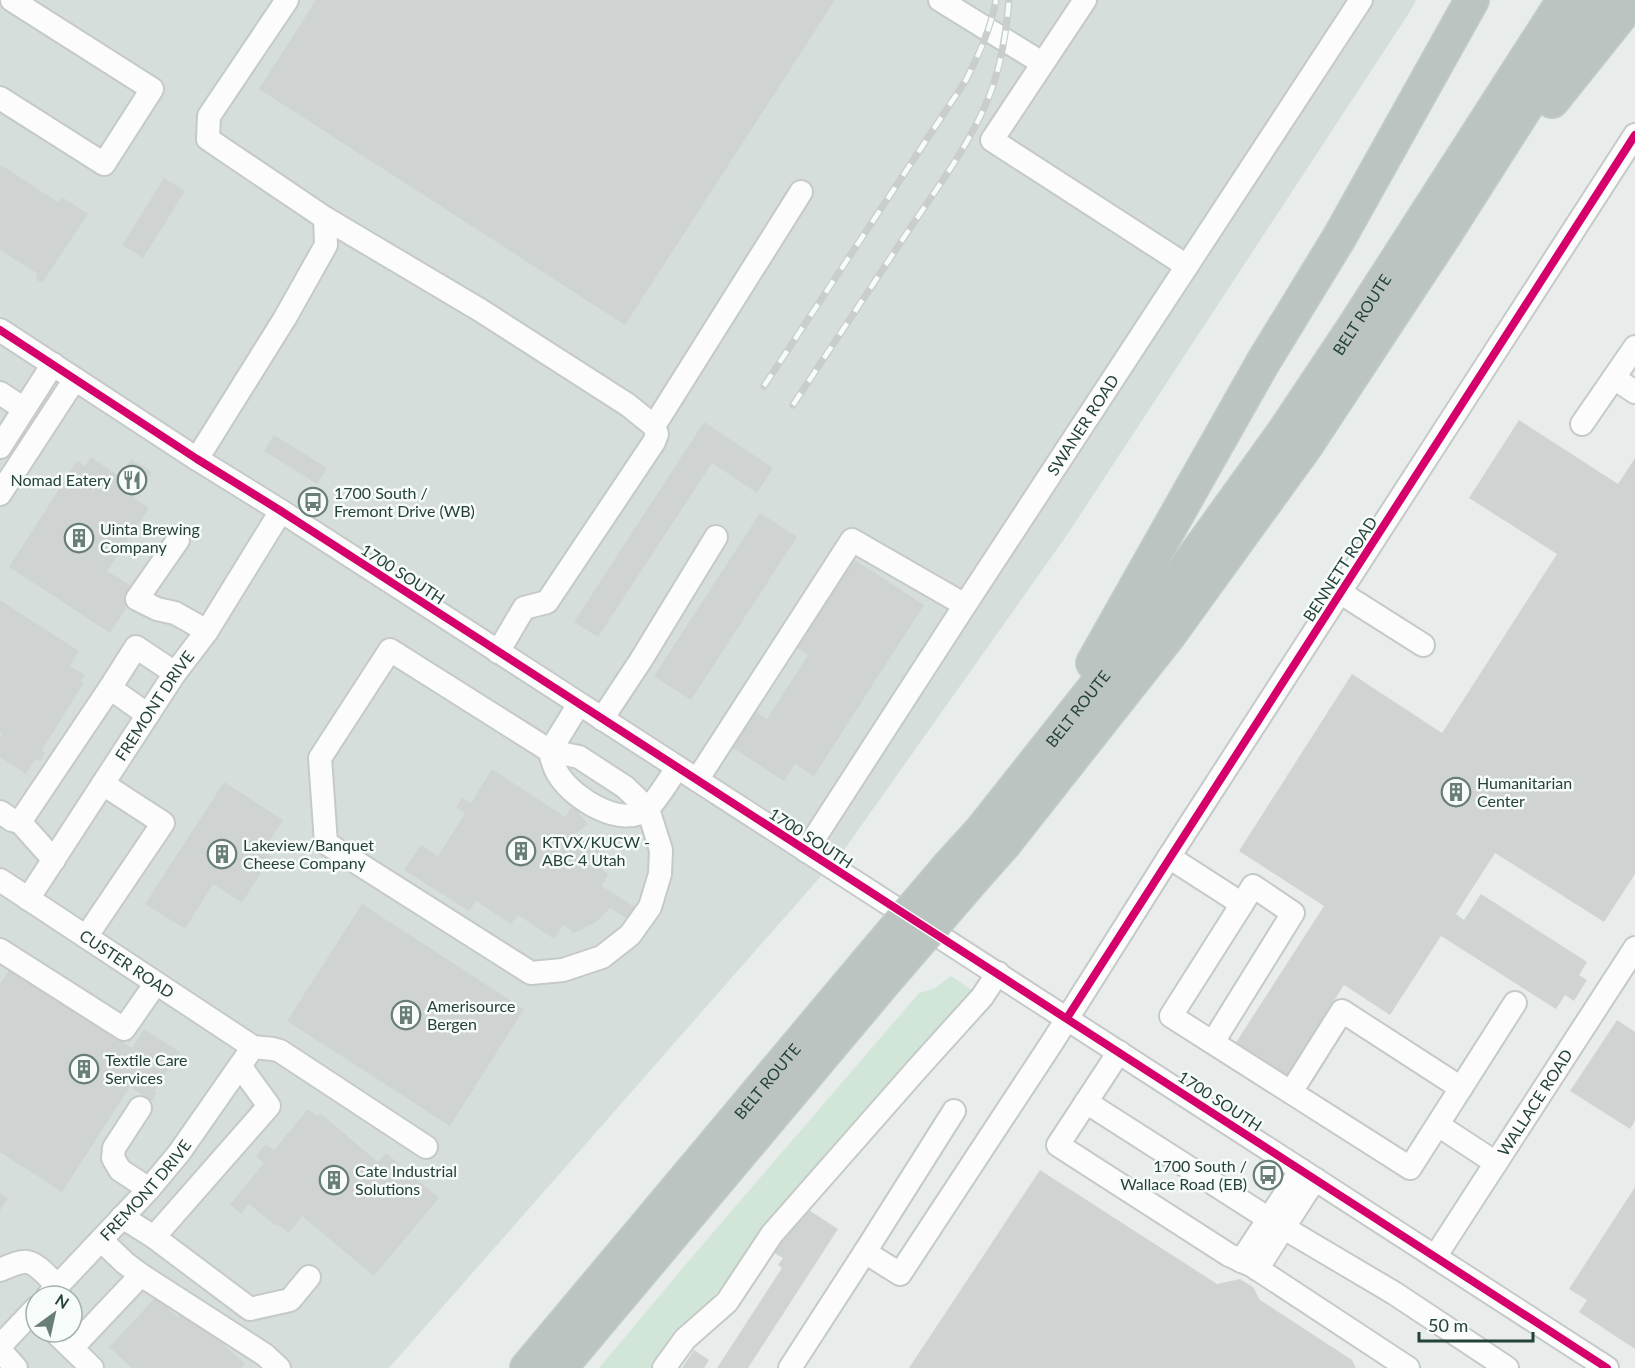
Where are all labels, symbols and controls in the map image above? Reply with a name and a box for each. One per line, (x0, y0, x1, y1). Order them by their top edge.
street label: BELT ROUTE (1328, 270, 1394, 358)
street label: SWANER ROAD (1043, 371, 1122, 479)
restaurant icon: Nomad Eatery (116, 464, 148, 496)
place label: Nomad Eatery (11, 470, 112, 489)
place label: 1700 South / Fremont Drive (WB) (334, 483, 475, 520)
bus stop icon: 1700 South / Fremont Drive (WB) (297, 486, 329, 518)
street label: BENNETT ROAD (1299, 513, 1381, 625)
place label: Uinta Brewing Company (100, 519, 200, 556)
building icon: Uinta Brewing Company (63, 522, 95, 554)
street label: 1700 SOUTH (358, 539, 449, 608)
street label: FREMONT DRIVE (111, 647, 198, 764)
street label: BELT ROUTE (1041, 666, 1114, 751)
place label: Humanitarian Center (1477, 773, 1572, 810)
building icon: Humanitarian Center (1440, 776, 1472, 808)
street label: 1700 SOUTH (766, 803, 857, 872)
place label: KTVX/KUCW - ABC 4 Utah (542, 832, 650, 869)
place label: Lakeview/Banquet Cheese Company (243, 835, 374, 872)
building icon: KTVX/KUCW - ABC 4 Utah (505, 835, 537, 867)
building icon: Lakeview/Banquet Cheese Company (206, 838, 238, 870)
street label: CUSTER ROAD (76, 925, 178, 1001)
place label: Amerisource Bergen (427, 996, 515, 1033)
building icon: Amerisource Bergen (390, 999, 422, 1031)
street label: BELT ROUTE (730, 1039, 804, 1123)
street label: WALLACE ROAD (1493, 1045, 1576, 1159)
place label: Textile Care Services (105, 1050, 188, 1087)
building icon: Textile Care Services (68, 1053, 100, 1085)
street label: 1700 SOUTH (1175, 1066, 1266, 1135)
street label: FREMONT DRIVE (96, 1136, 194, 1244)
place label: 1700 South / Wallace Road (EB) (1120, 1156, 1247, 1193)
bus stop icon: 1700 South / Wallace Road (EB) (1252, 1159, 1284, 1191)
place label: Cate Industrial Solutions (355, 1161, 457, 1198)
building icon: Cate Industrial Solutions (318, 1164, 350, 1196)
north arrow (24, 1284, 84, 1344)
text: N (52, 1290, 73, 1312)
scale bar (1419, 1305, 1533, 1343)
text: 50 m (1428, 1314, 1468, 1336)

